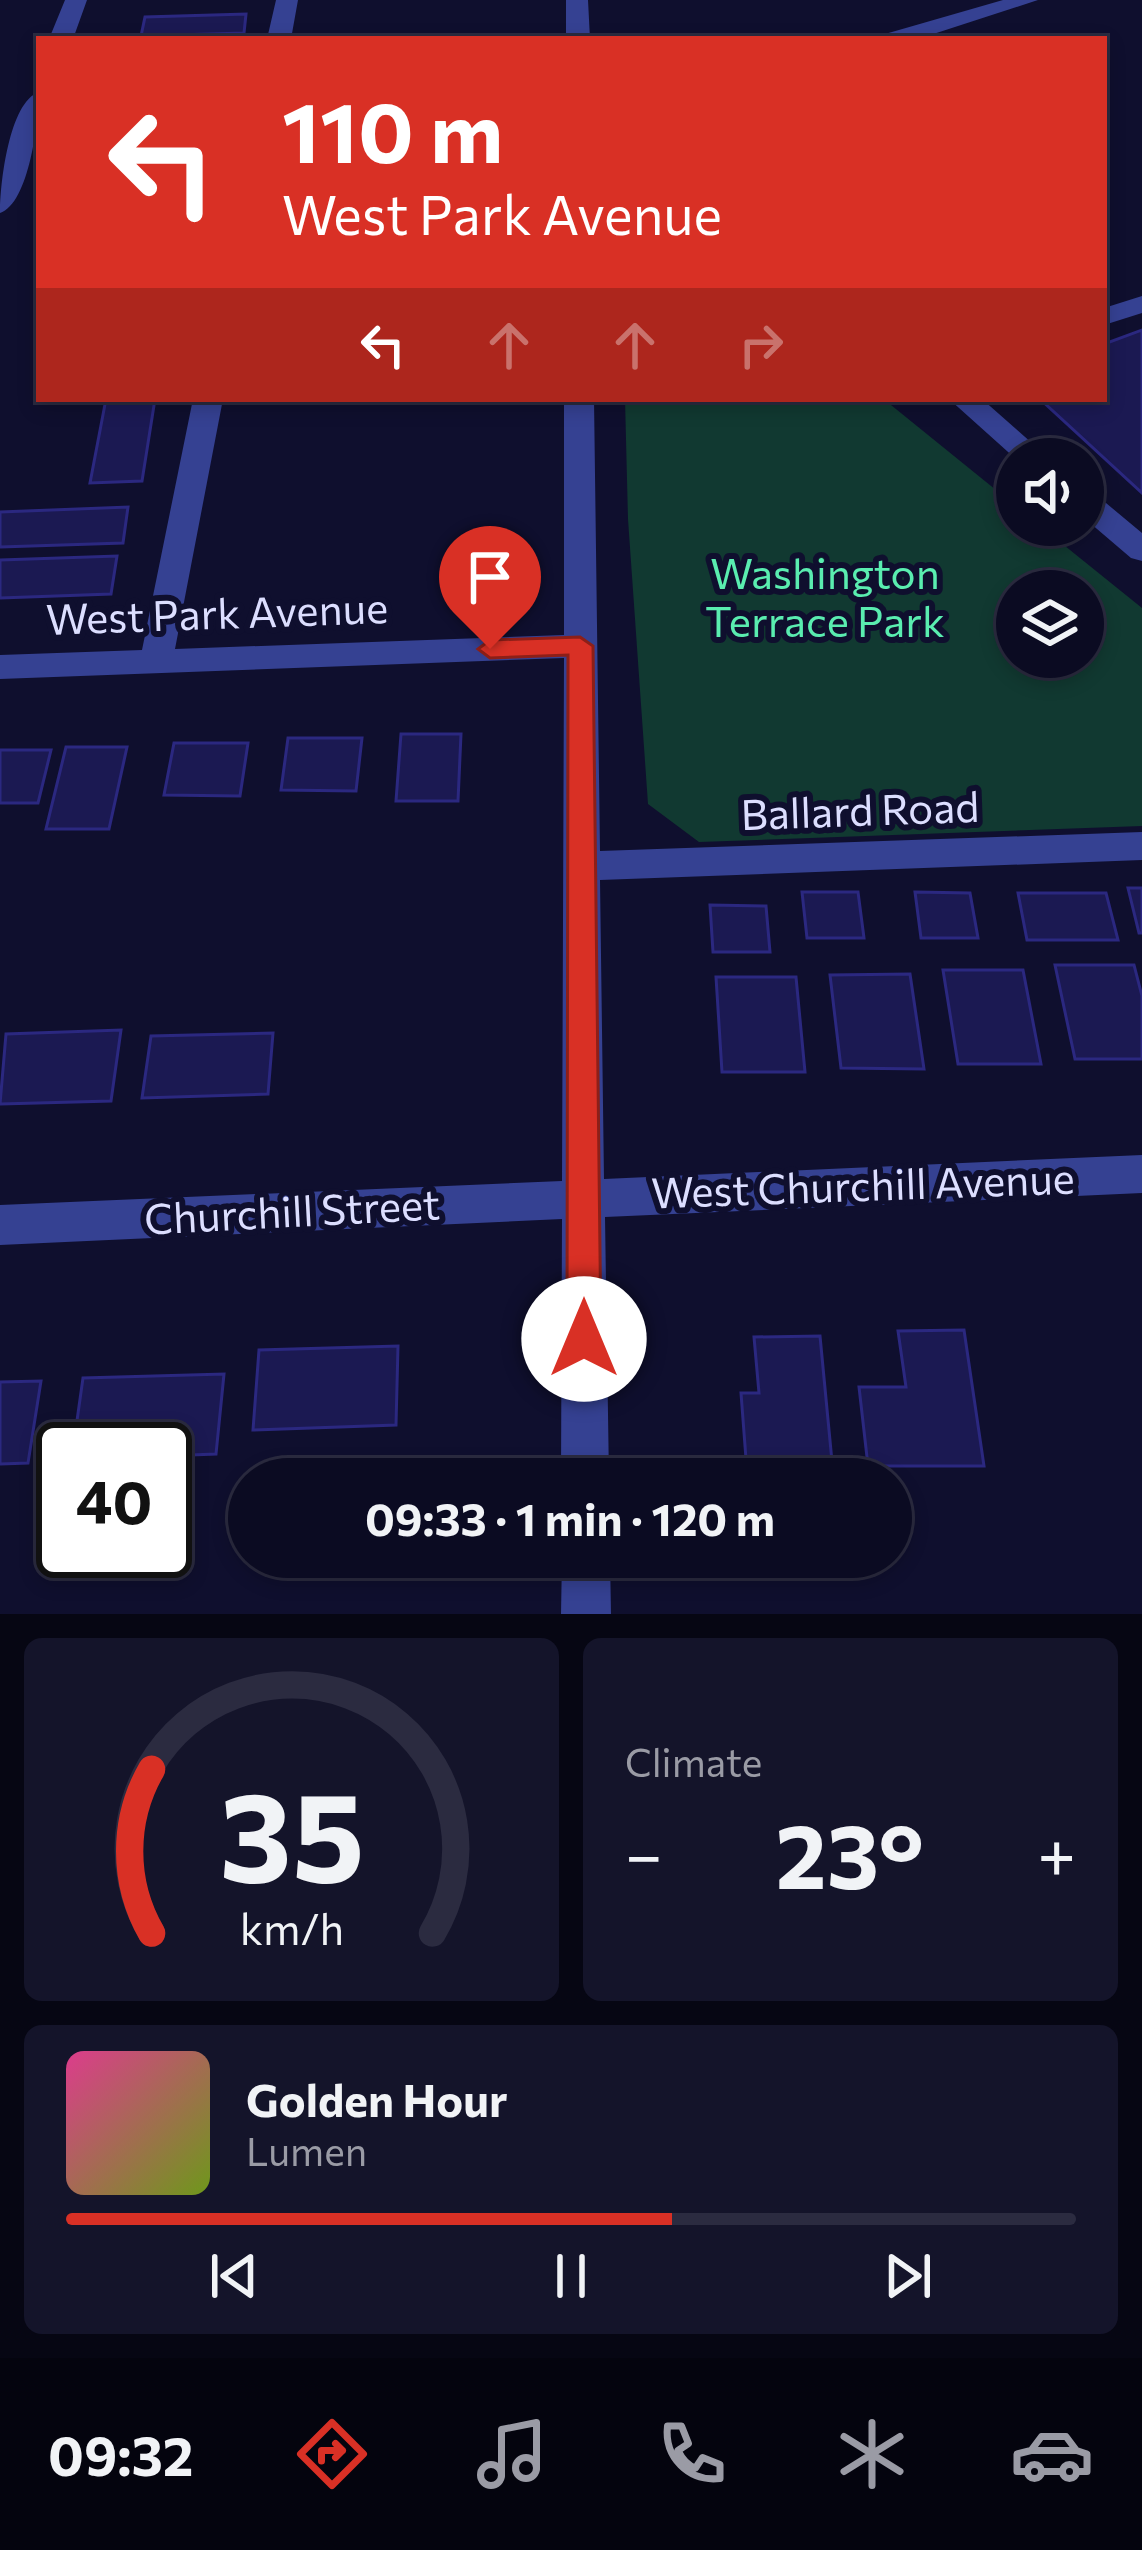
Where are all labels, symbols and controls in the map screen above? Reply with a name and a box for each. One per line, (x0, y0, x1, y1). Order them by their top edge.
text: 110 m (282, 78, 503, 180)
icon: left (84, 84, 240, 240)
text: West Park Avenue (282, 180, 722, 246)
icon: left (350, 312, 416, 378)
icon: ahead (476, 312, 542, 378)
icon: ahead (602, 312, 668, 378)
icon: right (728, 312, 794, 378)
map controls (996, 438, 1104, 678)
button: sound (996, 438, 1104, 546)
pin (439, 526, 541, 649)
icon: arrive (457, 544, 523, 610)
park label: Washington Terrace Park (705, 546, 945, 646)
button: layers (996, 570, 1104, 678)
street label: West Park Avenue (45, 580, 389, 644)
street label: Ballard Road (740, 779, 980, 839)
street label: West Churchill Avenue (650, 1151, 1076, 1217)
street label: Churchill Street (143, 1176, 441, 1244)
position arrow (521, 1276, 647, 1402)
speed limit sign: 40 (36, 1422, 192, 1578)
text: 09:33 · 1 min · 120 m (365, 1490, 775, 1545)
text: Climate (625, 1737, 762, 1785)
text: 35 (219, 1755, 364, 1908)
text: 23° (776, 1797, 924, 1908)
text: − (625, 1812, 663, 1893)
text: + (1037, 1812, 1076, 1893)
text: km/h (239, 1900, 344, 1953)
text: Golden Hour (246, 2071, 507, 2126)
text: Lumen (246, 2126, 367, 2174)
icon: previous (201, 2243, 267, 2309)
icon: pause (538, 2243, 604, 2309)
icon: next (875, 2243, 941, 2309)
icon: directions (290, 2412, 374, 2496)
icon: music (470, 2412, 554, 2496)
icon: phone (650, 2412, 734, 2496)
icon: climate (830, 2412, 914, 2496)
icon: car (1010, 2412, 1094, 2496)
text: 09:32 (48, 2421, 193, 2487)

